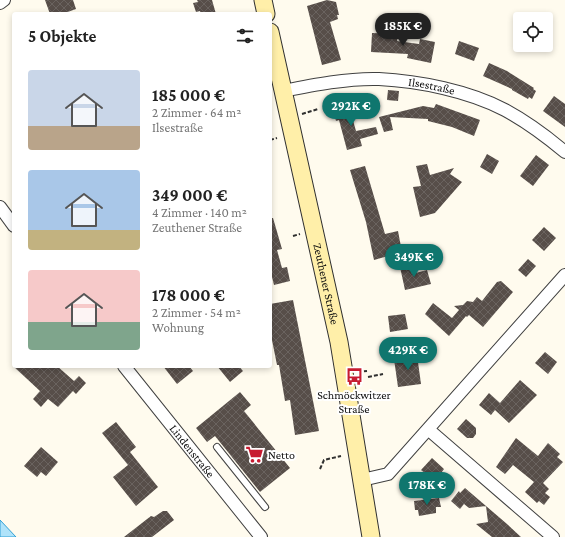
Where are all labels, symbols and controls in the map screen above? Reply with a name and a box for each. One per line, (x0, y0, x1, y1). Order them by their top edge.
map controls (513, 12, 553, 52)
button: locate (513, 12, 553, 52)
pin: 185K € (370, 13, 436, 47)
text: 185K € (384, 18, 422, 33)
icon: filters (234, 25, 256, 47)
text: 5 Objekte (28, 27, 96, 46)
street label: Ilsestraße (407, 75, 456, 98)
icon: home (60, 86, 108, 134)
text: 185 000 € (152, 86, 225, 105)
pin: 292K € (318, 93, 384, 127)
text: 292K € (331, 98, 371, 113)
text: 2 Zimmer · 64 m² (152, 105, 241, 120)
text: Ilsestraße (152, 120, 203, 135)
icon: home (60, 186, 108, 234)
text: 349 000 € (152, 186, 227, 205)
text: 4 Zimmer · 140 m² (152, 205, 247, 220)
text: Zeuthener Straße (152, 220, 242, 235)
street label: Zeuthener Straße (310, 242, 342, 326)
pin: 349K € (381, 244, 447, 278)
text: 349K € (394, 249, 434, 264)
icon: home (60, 286, 108, 334)
text: 178 000 € (152, 286, 225, 305)
text: 2 Zimmer · 54 m² (152, 305, 241, 320)
text: Wohnung (152, 320, 204, 335)
pin: 429K € (375, 337, 441, 371)
text: 429K € (388, 342, 428, 357)
bus stop icon: Schmöckwitzer Straße (344, 366, 364, 386)
place label: Schmöckwitzer Straße (317, 388, 392, 416)
street label: Lindenstraße (167, 422, 218, 480)
supermarket icon: Netto (245, 445, 265, 465)
place label: Netto (268, 448, 295, 462)
pin: 178K € (394, 472, 460, 506)
text: 178K € (408, 477, 446, 492)

